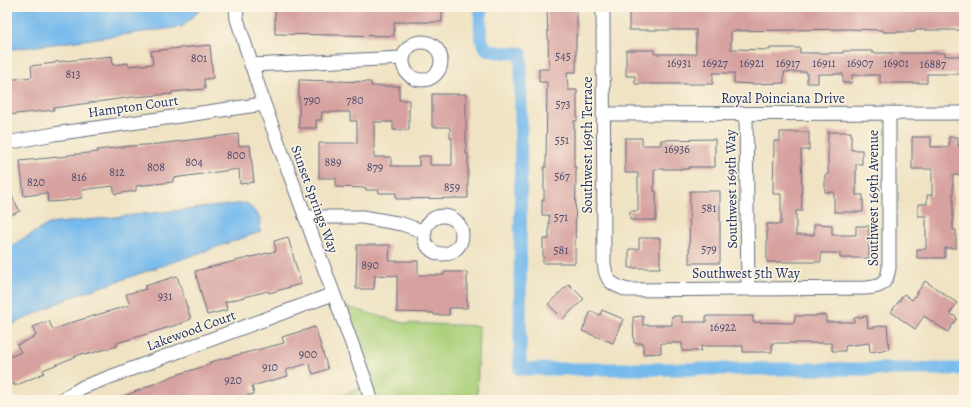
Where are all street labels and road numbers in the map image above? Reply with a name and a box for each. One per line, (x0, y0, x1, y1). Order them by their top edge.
street label: Southwest 169th Terrace (578, 76, 597, 214)
street label: Royal Poinciana Drive (721, 89, 845, 108)
street label: Hampton Court (87, 91, 180, 122)
street label: Southwest 169th Way (721, 128, 742, 249)
street label: Southwest 169th Avenue (864, 130, 883, 266)
street label: Sunset Springs Way (286, 143, 343, 256)
street label: Southwest 5th Way (692, 264, 801, 283)
street label: Lakewood Court (144, 305, 239, 355)

